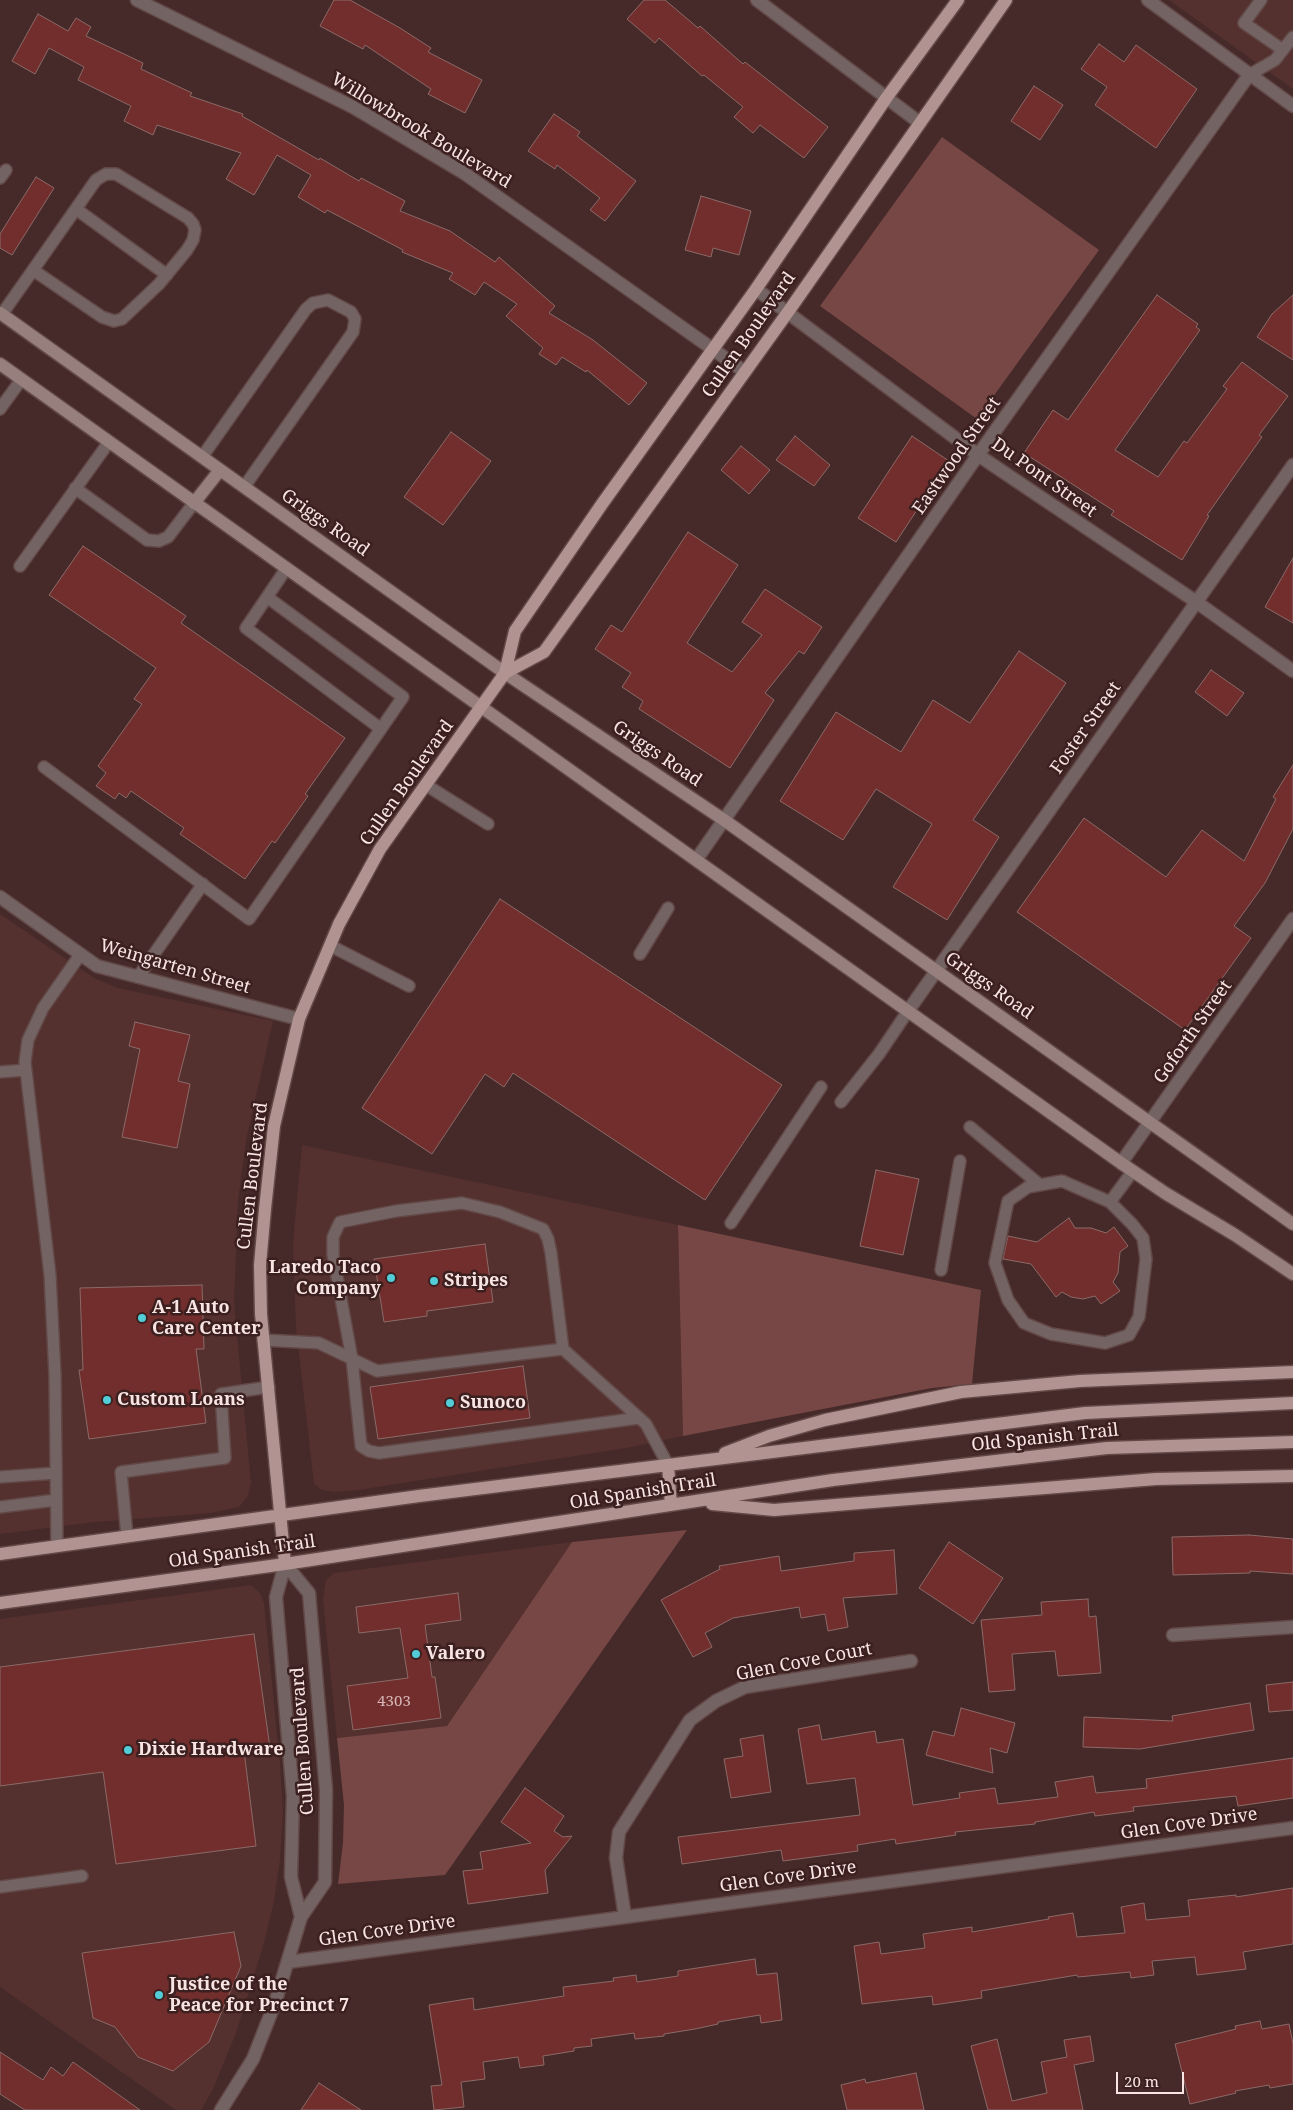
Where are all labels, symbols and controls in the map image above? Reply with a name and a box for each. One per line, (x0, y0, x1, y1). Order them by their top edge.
street label: Willowbrook Boulevard (327, 69, 515, 193)
street label: Cullen Boulevard (698, 268, 800, 402)
street label: Eastwood Street (909, 393, 1005, 519)
street label: Du Pont Street (987, 434, 1101, 522)
street label: Griggs Road (277, 485, 373, 561)
street label: Foster Street (1046, 678, 1126, 778)
street label: Cullen Boulevard (356, 716, 458, 850)
street label: Griggs Road (608, 716, 706, 792)
street label: Weingarten Street (97, 935, 253, 999)
street label: Griggs Road (941, 948, 1037, 1024)
street label: Goforth Street (1149, 976, 1237, 1088)
street label: Cullen Boulevard (233, 1101, 273, 1251)
place label: Laredo Taco Company (269, 1257, 381, 1300)
place label: Stripes (444, 1270, 508, 1292)
marker: Laredo Taco Company (385, 1272, 397, 1284)
marker: Stripes (428, 1275, 440, 1287)
place label: A-1 Auto Care Center (152, 1297, 261, 1340)
marker: A-1 Auto Care Center (136, 1312, 148, 1324)
place label: Custom Loans (117, 1389, 245, 1411)
place label: Sunoco (460, 1392, 526, 1414)
marker: Custom Loans (101, 1394, 113, 1406)
marker: Sunoco (444, 1397, 456, 1409)
street label: Old Spanish Trail (970, 1420, 1120, 1456)
street label: Old Spanish Trail (568, 1470, 718, 1514)
street label: Old Spanish Trail (167, 1531, 317, 1573)
street label: Glen Cove Court (734, 1638, 874, 1686)
place label: Valero (426, 1643, 485, 1665)
marker: Valero (410, 1648, 422, 1660)
street label: Cullen Boulevard (287, 1666, 319, 1816)
house number: 4303 (377, 1693, 411, 1711)
place label: Dixie Hardware (138, 1739, 284, 1761)
marker: Dixie Hardware (122, 1744, 134, 1756)
street label: Glen Cove Drive (1119, 1804, 1259, 1844)
street label: Glen Cove Drive (718, 1857, 858, 1897)
street label: Glen Cove Drive (317, 1911, 457, 1951)
place label: Justice of the Peace for Precinct 7 (169, 1974, 349, 2016)
marker: Justice of the Peace for Precinct 7 (153, 1989, 165, 2001)
scale bar (1118, 2062, 1186, 2094)
text: 20 m (1124, 2071, 1159, 2091)

